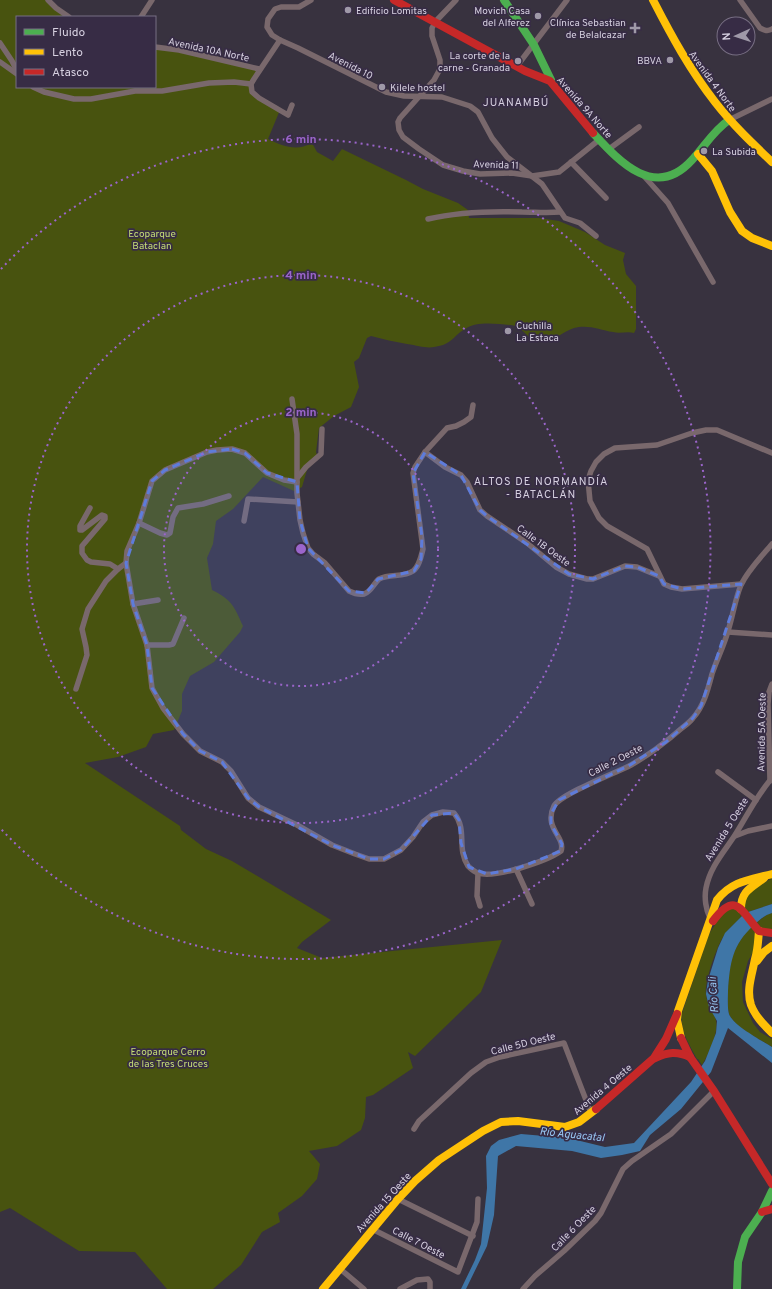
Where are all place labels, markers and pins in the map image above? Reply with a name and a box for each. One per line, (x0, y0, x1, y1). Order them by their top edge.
marker: Edificio Lomitas (343, 5, 353, 15)
place label: Edificio Lomitas (356, 5, 427, 18)
place label: Movich Casa del Alferez (474, 5, 530, 30)
marker: Movich Casa del Alferez (533, 11, 543, 21)
place label: Clínica Sebastian de Belalcazar (550, 17, 626, 42)
marker: Clínica Sebastian de Belalcazar (629, 22, 641, 34)
place label: La corte de la carne - Granada (438, 50, 510, 75)
place label: BBVA (637, 55, 662, 68)
marker: BBVA (665, 55, 675, 65)
marker: La corte de la carne - Granada (513, 56, 523, 66)
marker: Kilele hostel (377, 82, 387, 92)
place label: Kilele hostel (390, 82, 445, 95)
marker: La Subida (699, 146, 709, 156)
place label: La Subida (712, 146, 756, 159)
place label: Cuchilla La Estaca (516, 320, 559, 345)
marker: Cuchilla La Estaca (503, 326, 513, 336)
centre of rings (294, 542, 308, 556)

